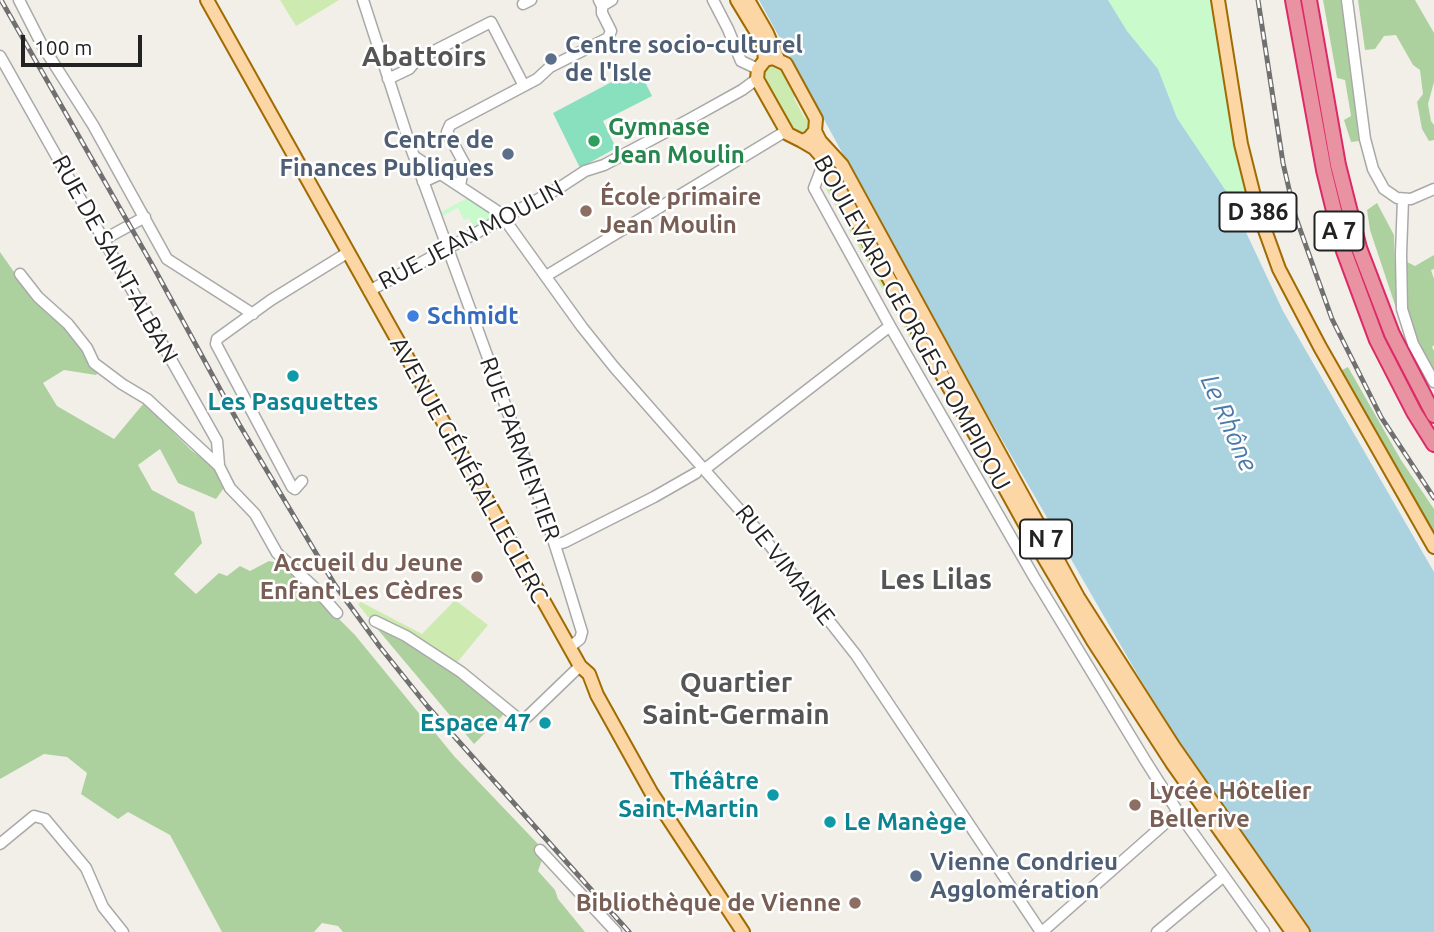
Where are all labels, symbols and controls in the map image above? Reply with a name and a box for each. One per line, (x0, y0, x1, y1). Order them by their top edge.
scale bar (24, 21, 145, 65)
place label: Centre socio-culturel de l'Isle (565, 31, 803, 87)
text: 100 m (34, 35, 92, 59)
district label: Abattoirs (362, 40, 486, 74)
marker: Centre socio-culturel de l'Isle (543, 51, 559, 67)
place label: Gymnase Jean Moulin (608, 113, 745, 169)
place label: Centre de Finances Publiques (279, 126, 494, 182)
marker: Gymnase Jean Moulin (586, 133, 602, 149)
marker: Centre de Finances Publiques (500, 146, 516, 162)
street label: RUE DE SAINT-ALBAN (46, 150, 184, 368)
street label: BOULEVARD GEORGES POMPIDOU (808, 150, 1016, 496)
street label: RUE JEAN MOULIN (374, 174, 568, 296)
place label: École primaire Jean Moulin (600, 183, 761, 239)
road number: D 386 (1220, 192, 1296, 232)
marker: École primaire Jean Moulin (578, 203, 594, 219)
road number: A 7 (1314, 212, 1364, 250)
place label: Schmidt (427, 302, 519, 330)
marker: Schmidt (405, 308, 421, 324)
street label: AVENUE GÉNÉRAL LECLERC (384, 332, 554, 608)
street label: RUE PARMENTIER (473, 353, 567, 545)
marker: Les Pasquettes (285, 368, 301, 384)
water label: Le Rhône (1194, 370, 1264, 476)
place label: Les Pasquettes (208, 388, 378, 416)
street label: RUE VIMAINE (729, 499, 841, 631)
road number: N 7 (1020, 520, 1072, 558)
place label: Accueil du Jeune Enfant Les Cèdres (260, 549, 463, 605)
district label: Les Lilas (880, 563, 992, 597)
marker: Accueil du Jeune Enfant Les Cèdres (469, 569, 485, 585)
district label: Quartier Saint-Germain (642, 666, 830, 732)
place label: Espace 47 (420, 709, 531, 737)
marker: Espace 47 (537, 715, 553, 731)
place label: Théâtre Saint-Martin (618, 767, 759, 823)
place label: Lycée Hôtelier Bellerive (1149, 777, 1312, 833)
marker: Théâtre Saint-Martin (765, 787, 781, 803)
marker: Lycée Hôtelier Bellerive (1127, 797, 1143, 813)
place label: Le Manège (844, 808, 967, 836)
marker: Le Manège (822, 814, 838, 830)
place label: Vienne Condrieu Agglomération (930, 848, 1118, 904)
marker: Vienne Condrieu Agglomération (908, 868, 924, 884)
place label: Bibliothèque de Vienne (576, 889, 841, 917)
marker: Bibliothèque de Vienne (847, 895, 863, 911)

